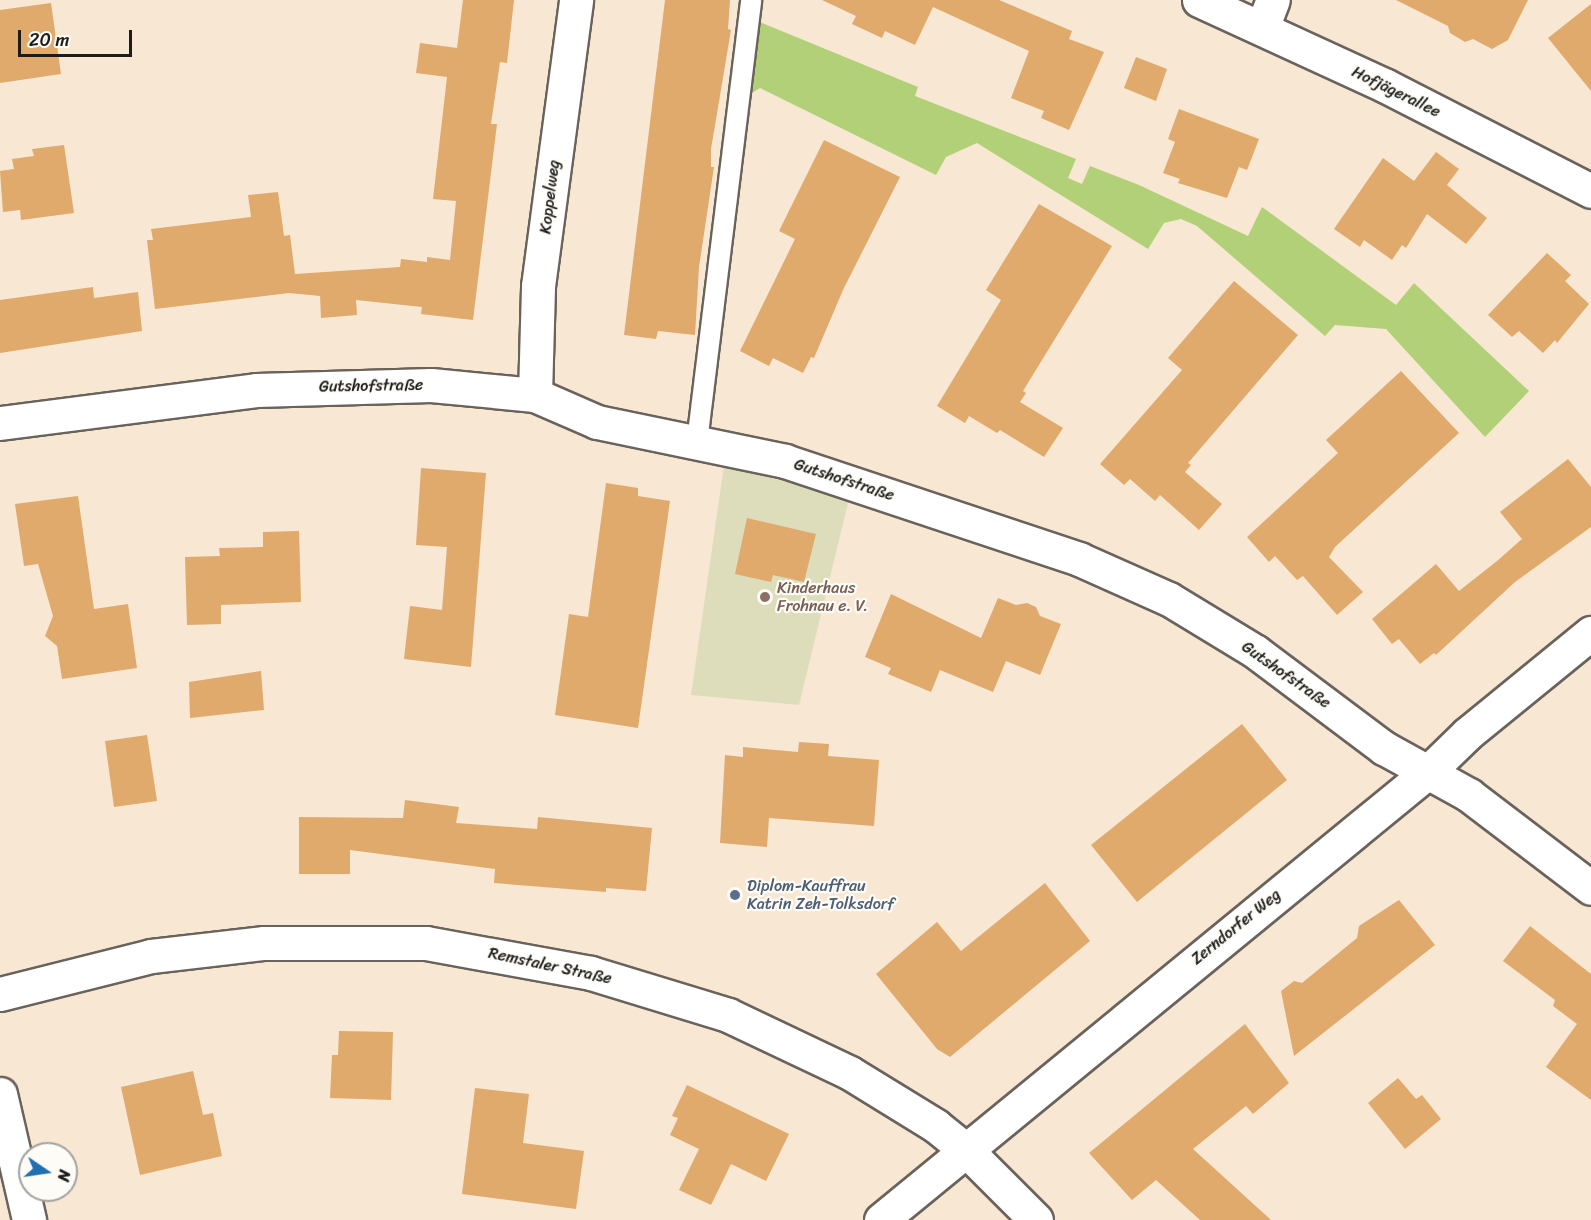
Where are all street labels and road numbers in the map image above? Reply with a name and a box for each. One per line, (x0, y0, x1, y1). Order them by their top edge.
street label: Hofjägerallee (1349, 62, 1443, 122)
street label: Koppelweg (536, 159, 564, 235)
street label: Gutshofstraße (319, 375, 423, 397)
street label: Gutshofstraße (792, 455, 896, 505)
street label: Gutshofstraße (1238, 637, 1334, 713)
street label: Zerndorfer Weg (1188, 885, 1284, 969)
street label: Remstaler Straße (486, 944, 614, 988)

